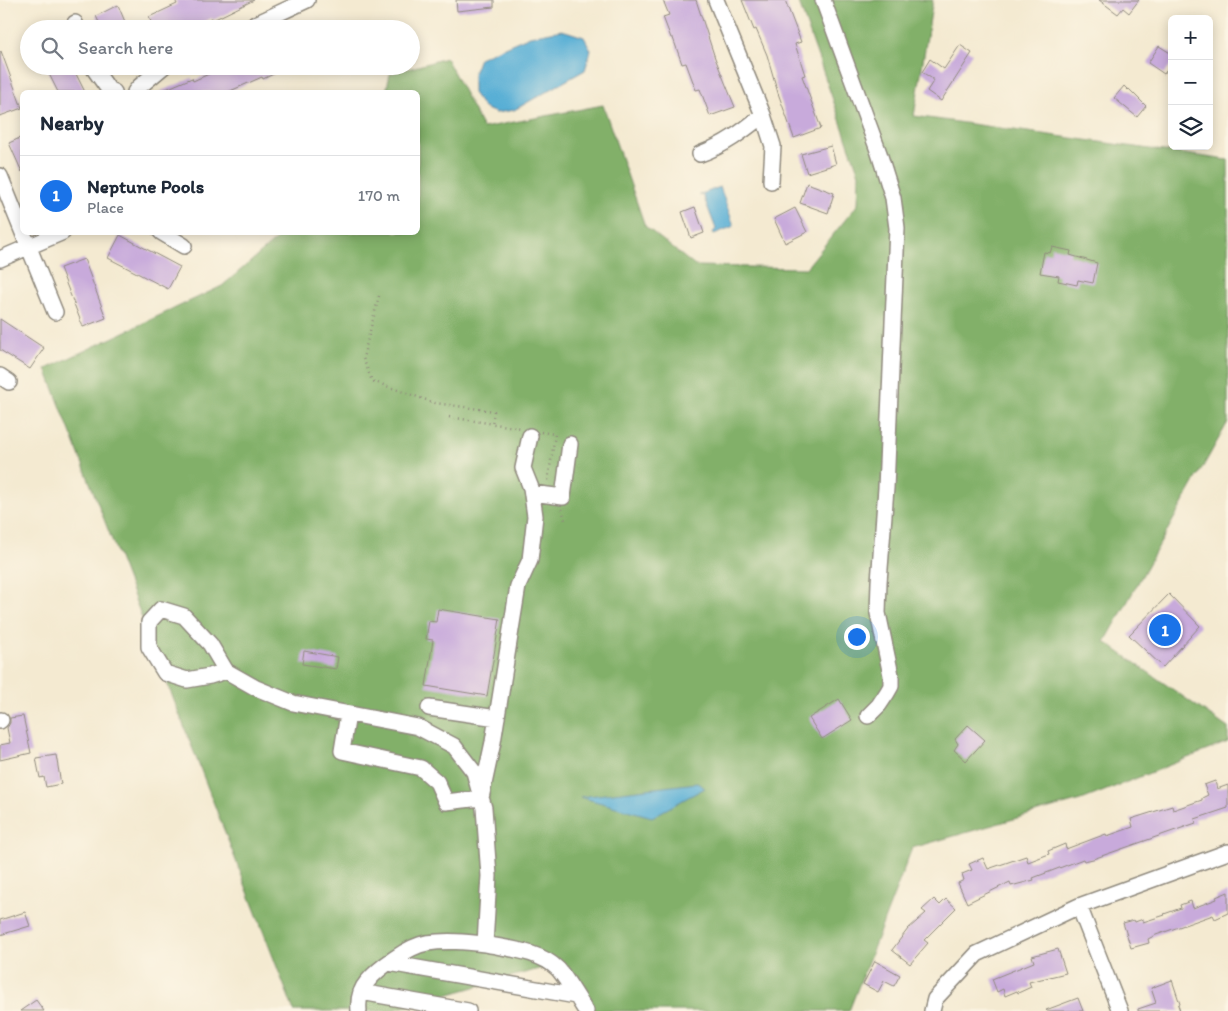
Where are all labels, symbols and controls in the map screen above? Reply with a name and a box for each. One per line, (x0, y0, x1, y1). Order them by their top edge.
map controls (1168, 15, 1213, 150)
button: + (1168, 15, 1213, 60)
search box (20, 20, 420, 75)
icon: search (38, 34, 66, 62)
text: Search here (78, 36, 173, 59)
button: − (1168, 60, 1213, 105)
button: layers (1168, 105, 1213, 150)
text: Nearby (40, 110, 104, 135)
text: Neptune Pools (87, 175, 204, 198)
text: 1 (52, 186, 60, 205)
text: 170 m (358, 186, 400, 205)
text: Place (87, 198, 124, 217)
pin: 1 (1149, 611, 1181, 649)
your location (844, 624, 870, 650)

